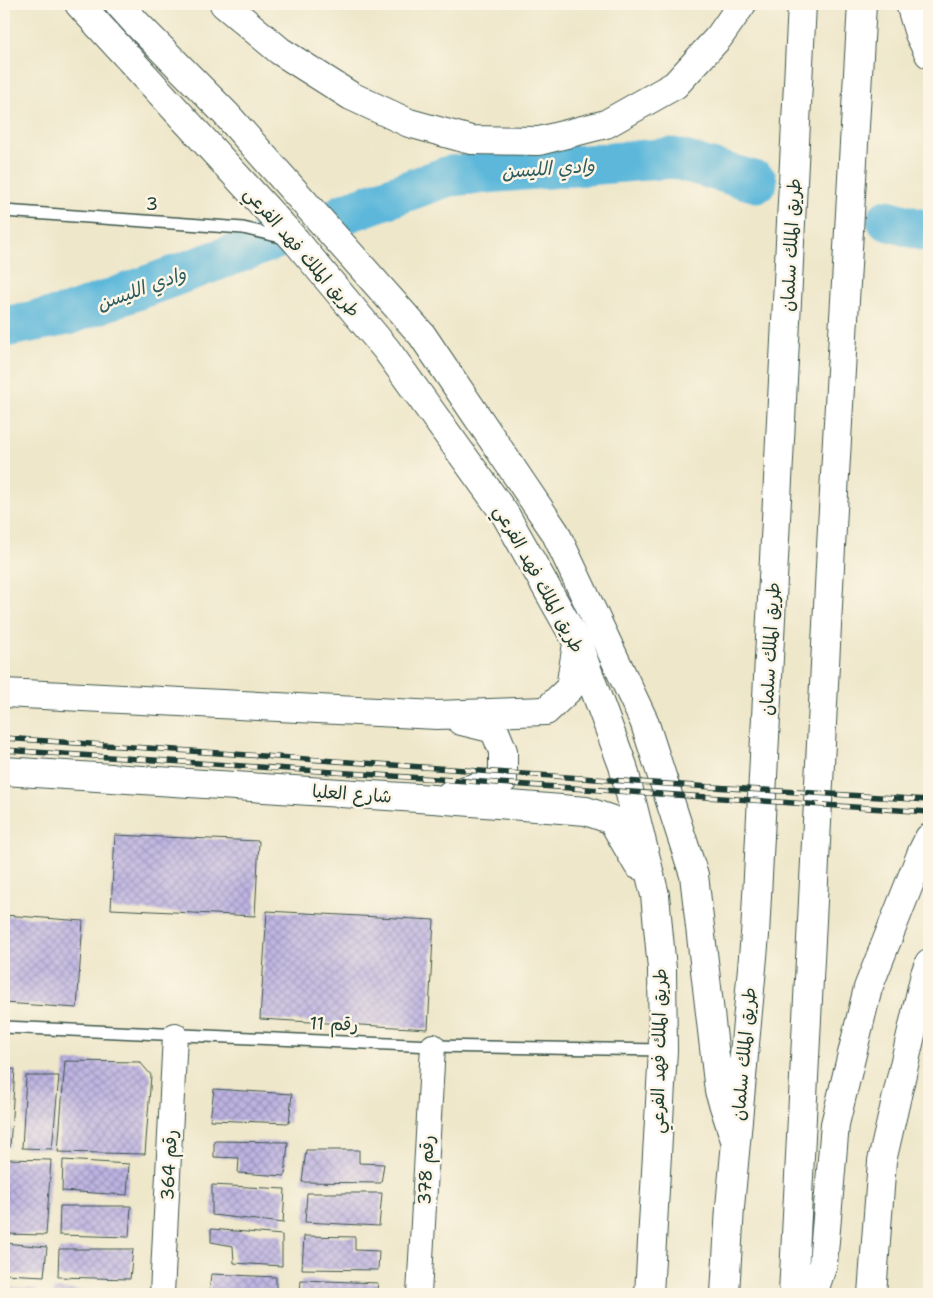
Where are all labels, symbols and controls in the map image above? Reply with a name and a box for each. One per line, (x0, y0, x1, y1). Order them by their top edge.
water label: وادي الليسن (501, 153, 596, 185)
street label: طريق الملك سلمان (776, 178, 806, 312)
street label: طريق الملك فهد الفرعي (236, 182, 365, 325)
street label: 3 (145, 192, 159, 216)
water label: وادي الليسن (93, 261, 190, 317)
street label: طريق الملك فهد الفرعي (485, 501, 590, 659)
street label: طريق الملك سلمان (755, 582, 785, 716)
street label: شارع العليا (311, 779, 393, 809)
street label: طريق الملك فهد الفرعي (646, 968, 676, 1134)
street label: طريق الملك سلمان (726, 986, 762, 1122)
street label: رقم 11 (309, 1011, 359, 1039)
street label: رقم 364 (155, 1129, 185, 1201)
street label: رقم 378 (412, 1135, 442, 1206)

